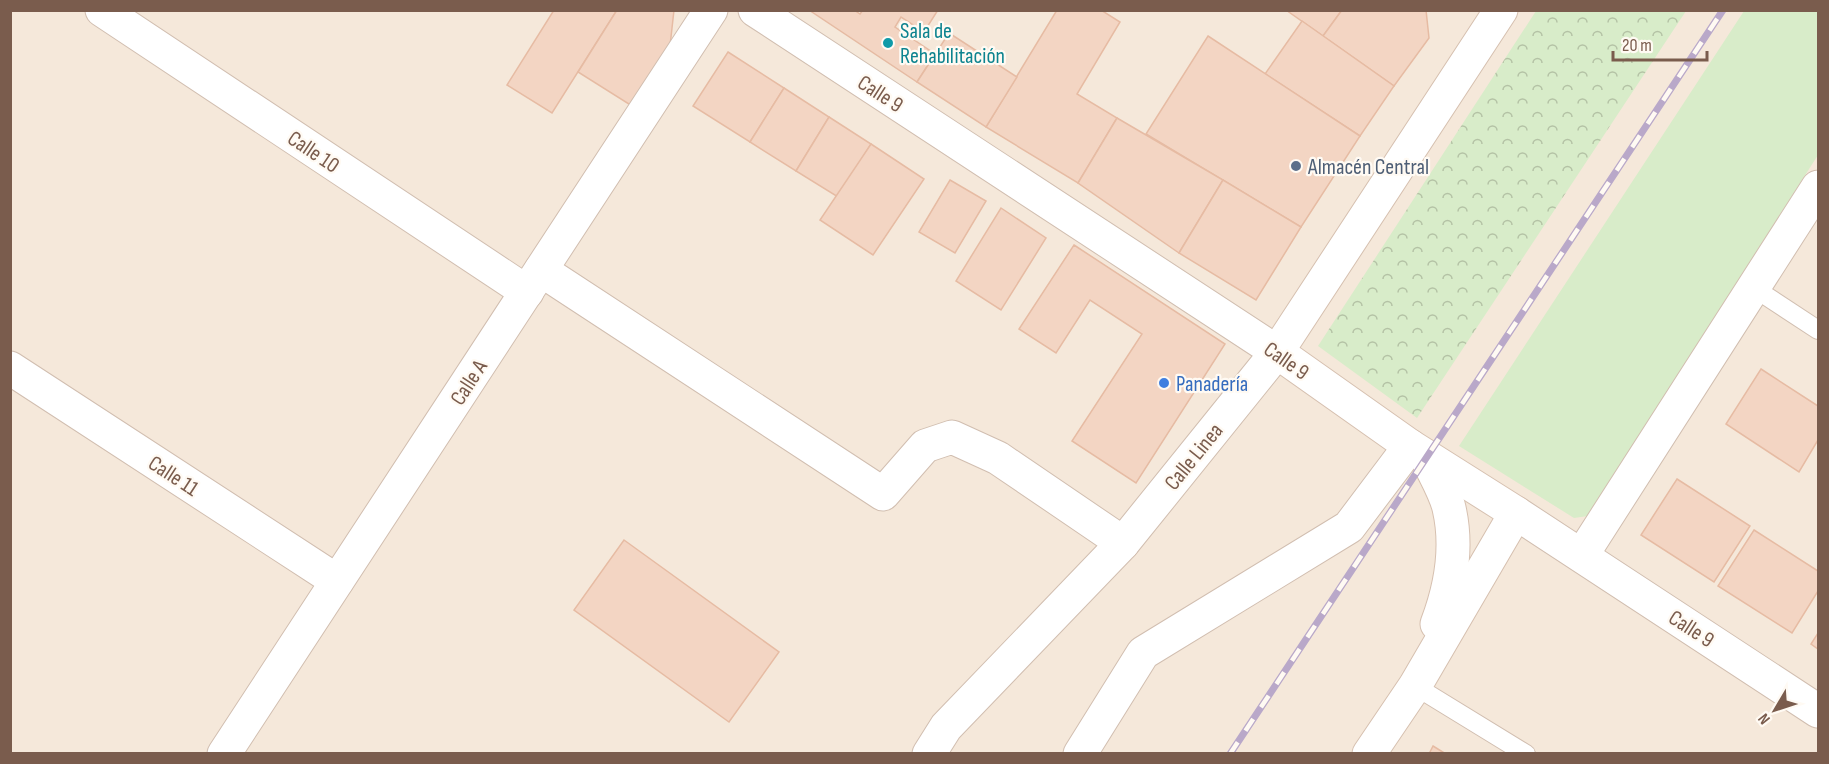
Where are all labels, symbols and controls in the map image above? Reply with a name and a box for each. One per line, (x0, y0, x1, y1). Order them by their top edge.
place label: Sala de Rehabilitación (900, 18, 1005, 70)
scale bar (1613, 24, 1708, 62)
text: 20 m (1622, 35, 1652, 56)
marker: Sala de Rehabilitación (881, 36, 895, 50)
street label: Calle 9 (852, 70, 908, 119)
street label: Calle 10 (282, 125, 344, 179)
place label: Almacén Central (1307, 154, 1429, 181)
marker: Almacén Central (1289, 159, 1303, 173)
street label: Calle 9 (1258, 336, 1314, 386)
street label: Calle A (445, 355, 494, 411)
place label: Panadería (1176, 371, 1248, 398)
marker: Panadería (1157, 376, 1171, 390)
street label: Calle Linea (1159, 418, 1229, 496)
street label: Calle 11 (143, 450, 204, 503)
street label: Calle 9 (1663, 605, 1719, 654)
north arrow (1745, 680, 1805, 740)
text: N (1754, 709, 1775, 728)

